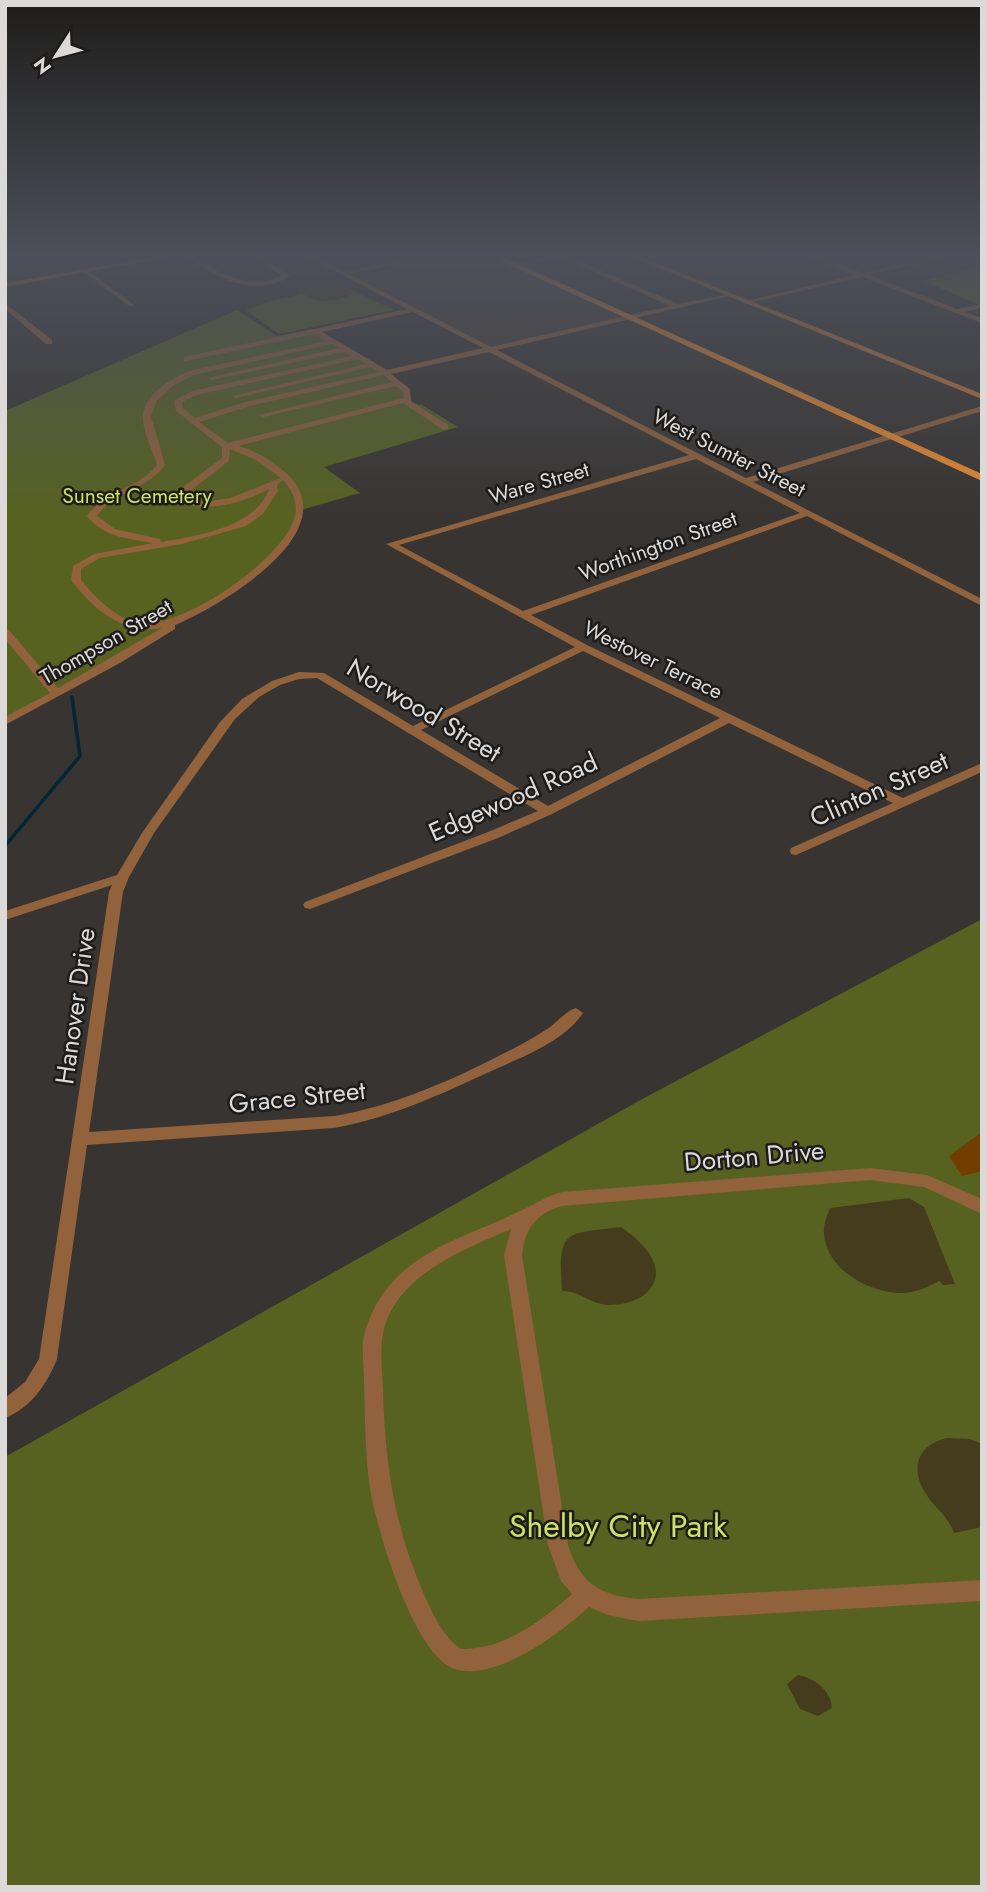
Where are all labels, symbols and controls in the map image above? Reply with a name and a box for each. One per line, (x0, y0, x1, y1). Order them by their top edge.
north arrow (21, 21, 91, 91)
text: N (27, 52, 58, 80)
street label: West Sumter Street (647, 401, 811, 505)
street label: Ware Street (485, 454, 593, 512)
park label: Sunset Cemetery (62, 481, 213, 511)
street label: Worthington Street (575, 503, 741, 589)
street label: Thompson Street (34, 592, 178, 692)
street label: Westover Terrace (578, 613, 728, 707)
street label: Norwood Street (339, 649, 509, 772)
street label: Clinton Street (804, 741, 955, 836)
street label: Edgewood Road (422, 743, 604, 851)
street label: Hanover Drive (45, 925, 105, 1087)
street label: Grace Street (227, 1071, 368, 1123)
street label: Dorton Drive (682, 1131, 826, 1181)
park label: Shelby City Park (509, 1503, 728, 1549)

